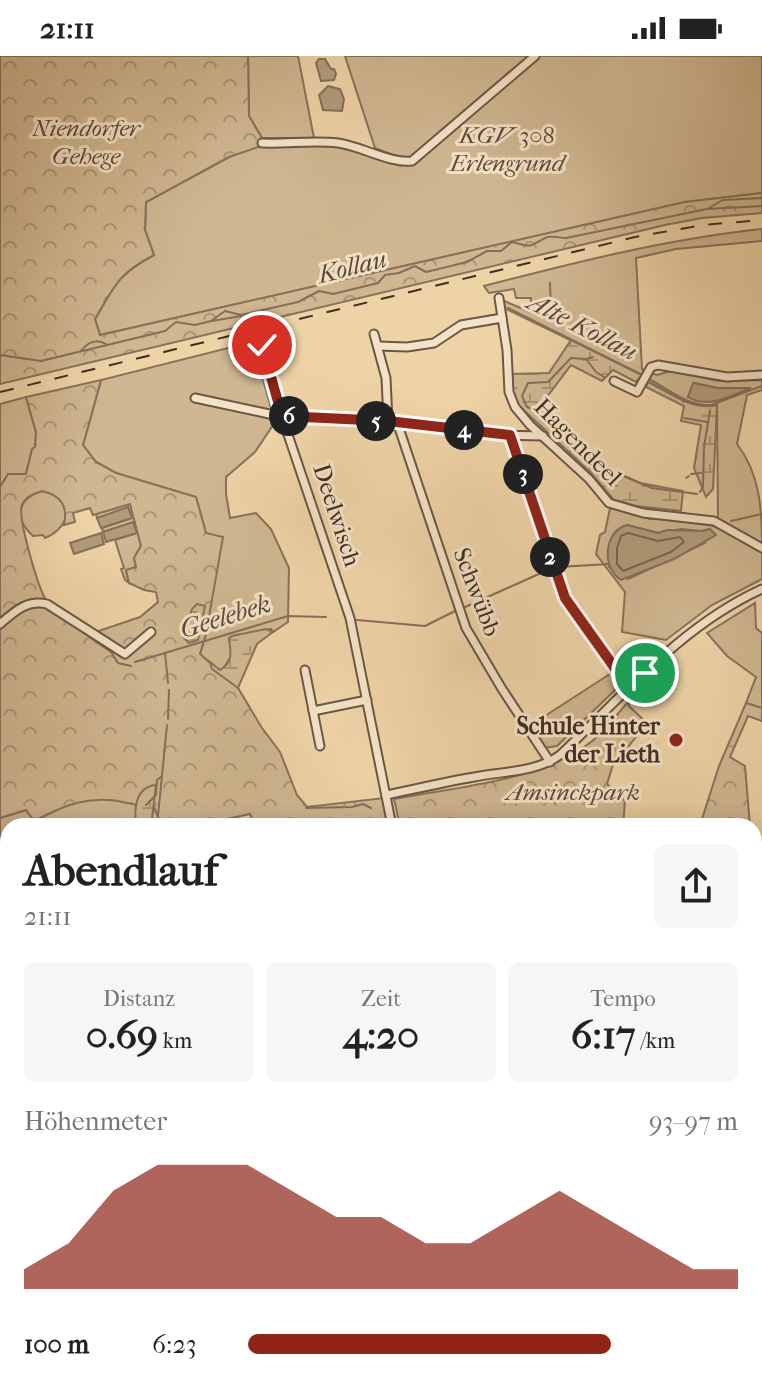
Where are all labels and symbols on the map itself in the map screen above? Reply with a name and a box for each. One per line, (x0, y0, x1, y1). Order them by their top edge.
park label: Niendorfer Gehege (31, 114, 142, 170)
park label: KGV 308 Erlengrund (448, 121, 567, 177)
water label: Kollau (313, 243, 390, 290)
water label: Alte Kollau (520, 284, 643, 367)
pin (228, 311, 296, 379)
street label: Hagendeel (529, 393, 628, 492)
pin: 6 (269, 396, 309, 436)
pin: 5 (356, 401, 396, 441)
pin: 4 (444, 410, 484, 450)
pin: 3 (503, 454, 543, 494)
street label: Deelwisch (307, 460, 367, 570)
pin: 2 (530, 537, 570, 577)
street label: Schwübb (447, 544, 507, 640)
water label: Geelebek (176, 588, 274, 645)
pin (611, 639, 679, 707)
place label: Schule Hinter der Lieth (516, 712, 661, 768)
marker: Schule Hinter der Lieth (667, 731, 685, 749)
park label: Amsinckpark (503, 778, 640, 806)

